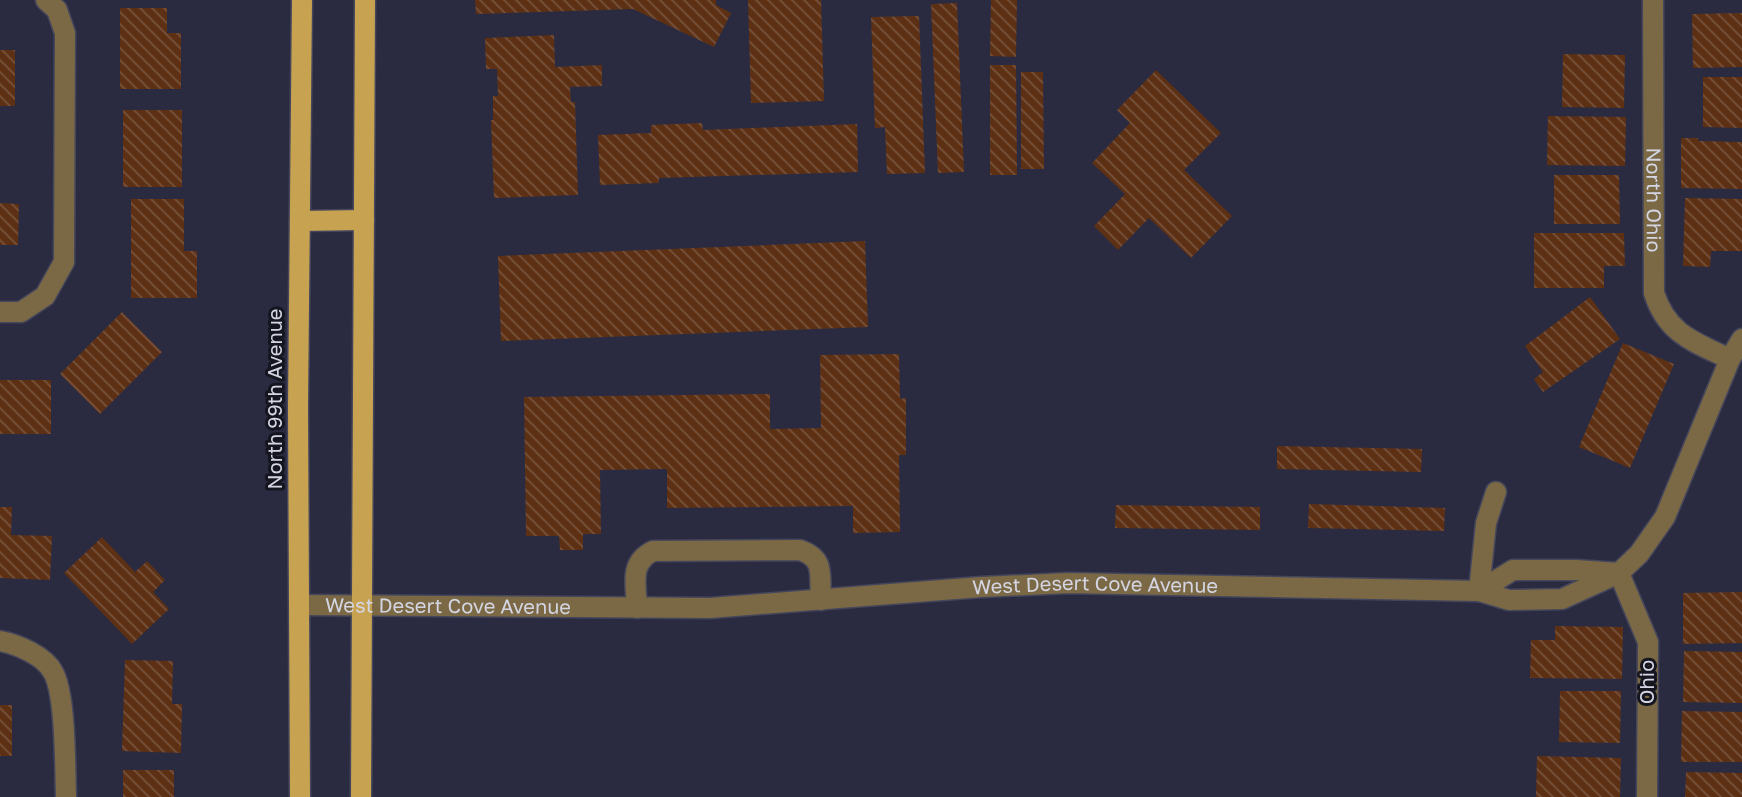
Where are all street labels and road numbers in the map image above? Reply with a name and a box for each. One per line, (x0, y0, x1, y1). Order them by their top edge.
street label: North Ohio (1643, 147, 1667, 253)
street label: North 99th Avenue (262, 309, 286, 489)
street label: West Desert Cove Avenue (972, 570, 1218, 598)
street label: West Desert Cove Avenue (325, 592, 571, 618)
street label: Ohio (1634, 660, 1658, 704)

